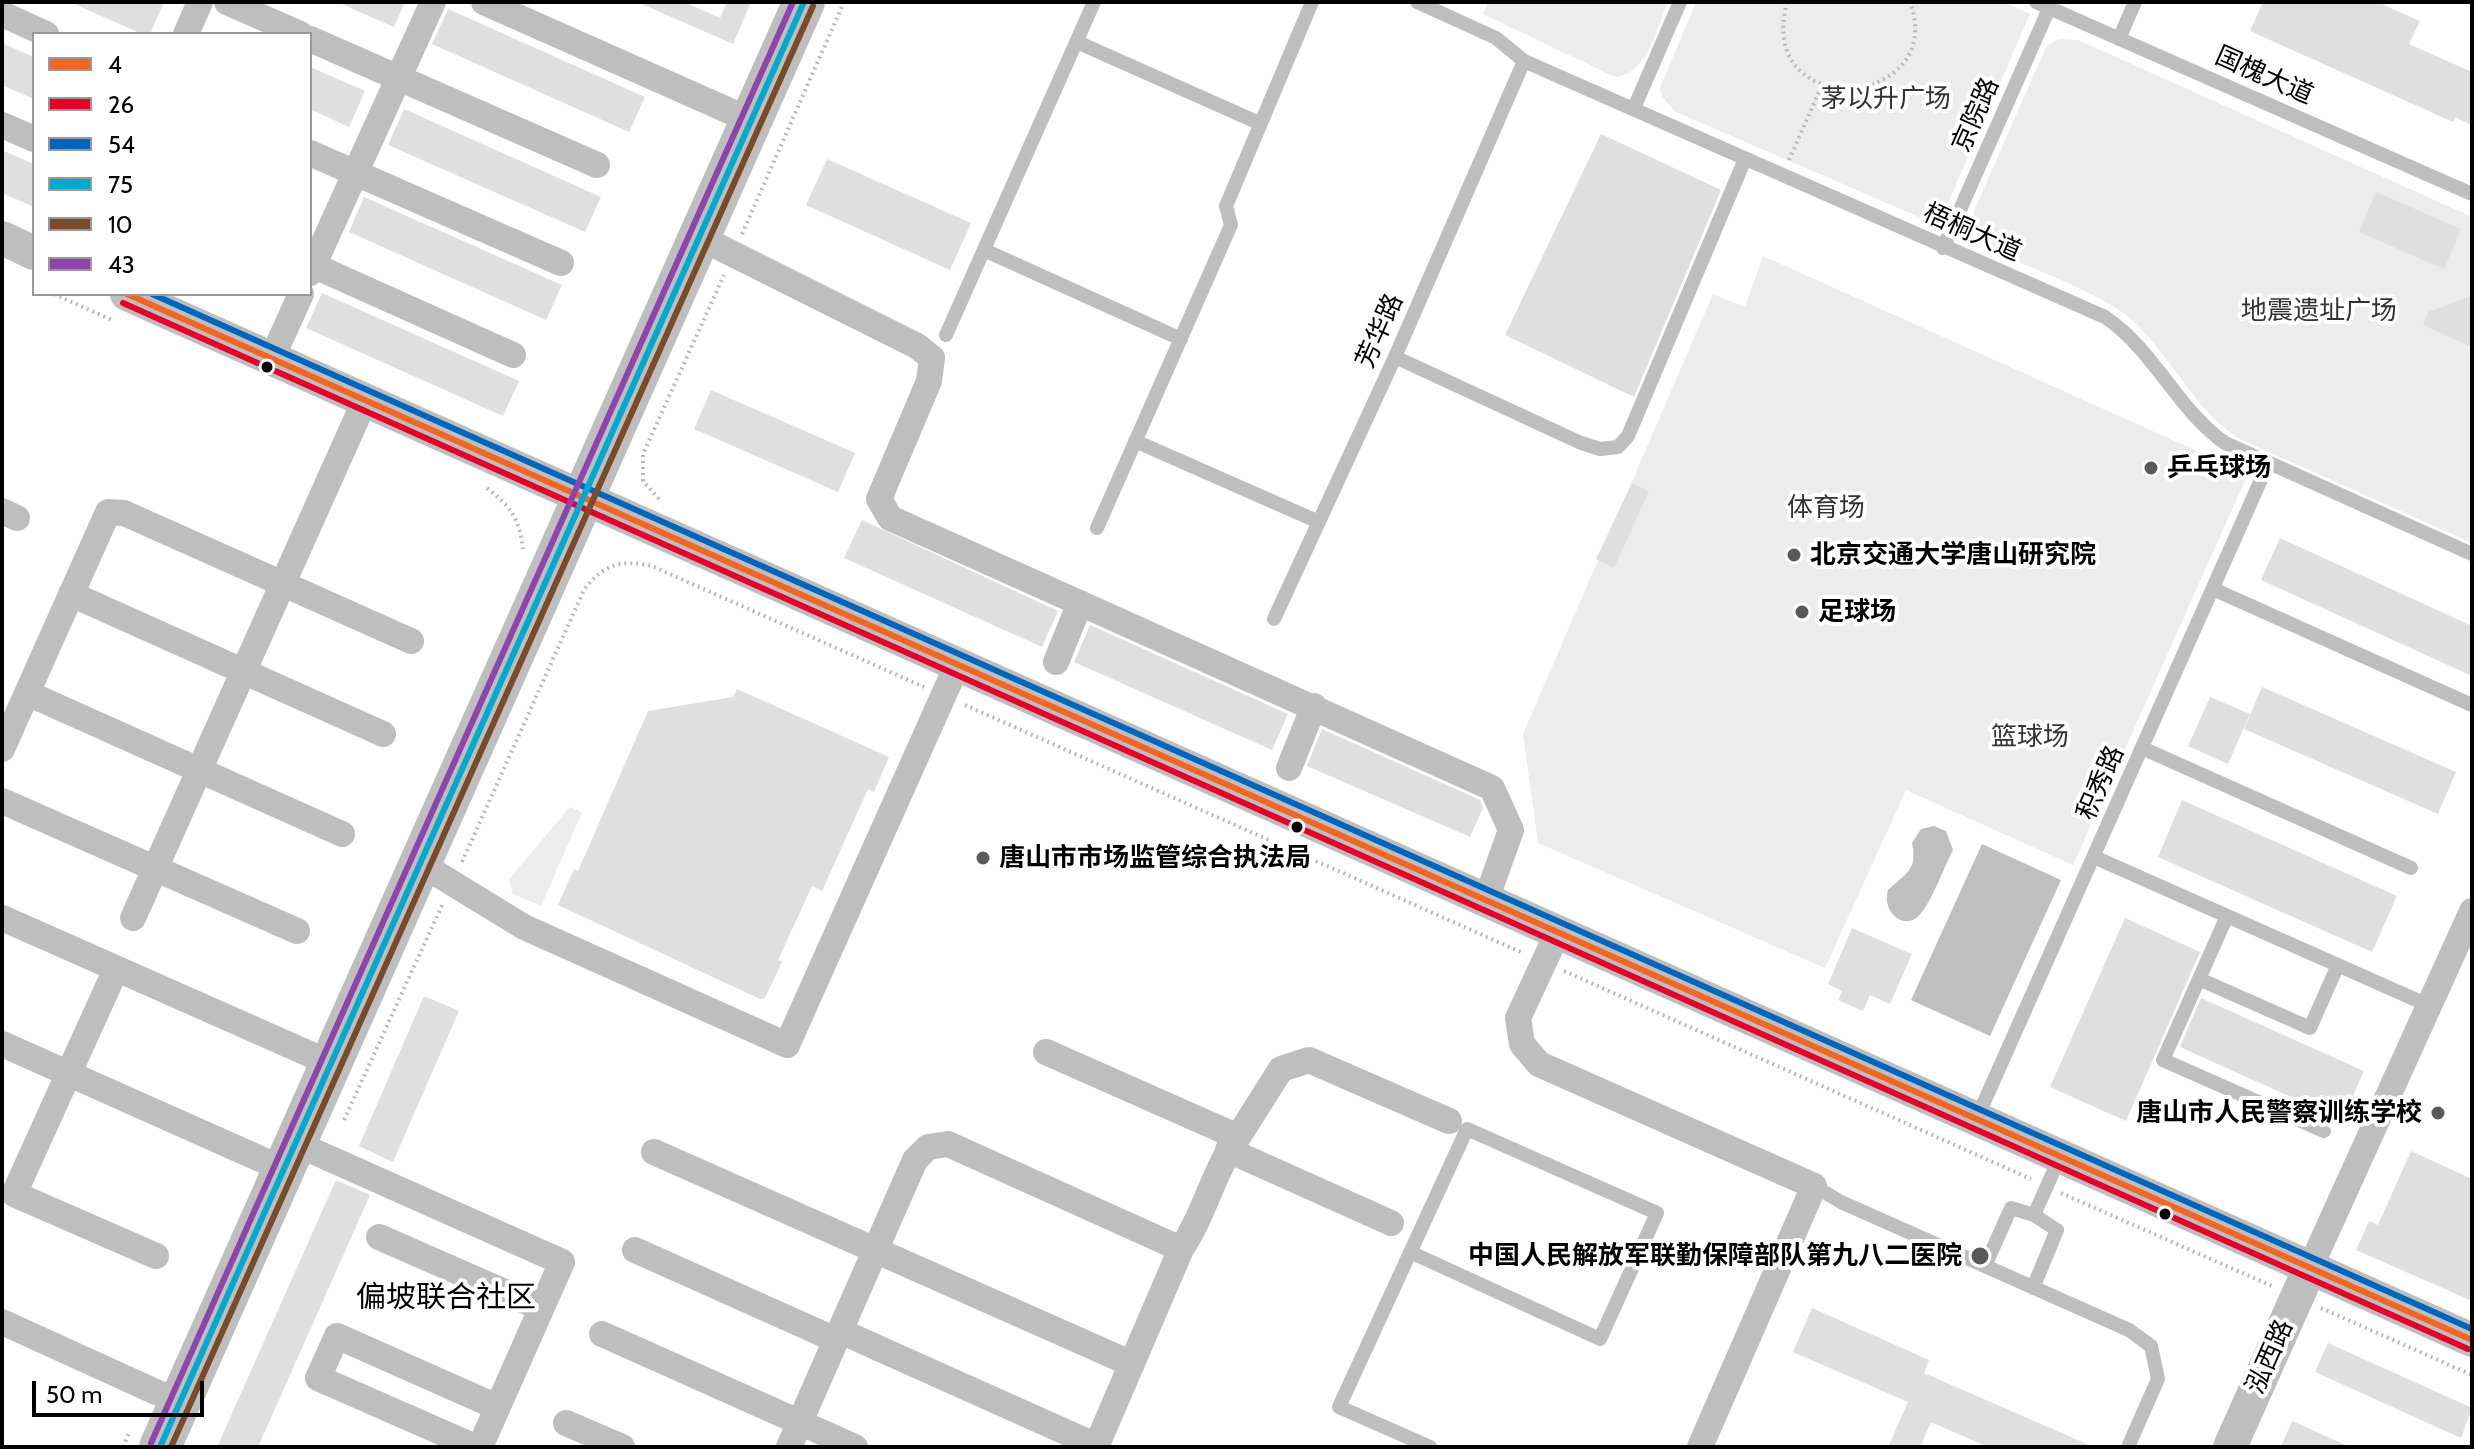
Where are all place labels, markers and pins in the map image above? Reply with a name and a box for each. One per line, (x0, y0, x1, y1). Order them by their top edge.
unlabelled marker (259, 359, 275, 375)
place label: 乒乓球场 (2167, 452, 2271, 484)
marker: 乒乓球场 (2142, 459, 2160, 477)
place label: 北京交通大学唐山研究院 (1810, 539, 2096, 571)
marker: 北京交通大学唐山研究院 (1785, 546, 1803, 564)
place label: 足球场 (1818, 596, 1896, 628)
marker: 足球场 (1793, 603, 1811, 621)
unlabelled marker (1289, 819, 1305, 835)
place label: 唐山市市场监管综合执法局 (999, 842, 1311, 874)
marker: 唐山市市场监管综合执法局 (974, 849, 992, 867)
place label: 唐山市人民警察训练学校 (2136, 1097, 2422, 1129)
marker: 唐山市人民警察训练学校 (2429, 1104, 2447, 1122)
unlabelled marker (2157, 1206, 2173, 1222)
place label: 中国人民解放军联勤保障部队第九八二医院 (1468, 1240, 1962, 1272)
marker: 中国人民解放军联勤保障部队第九八二医院 (1969, 1245, 1991, 1267)

